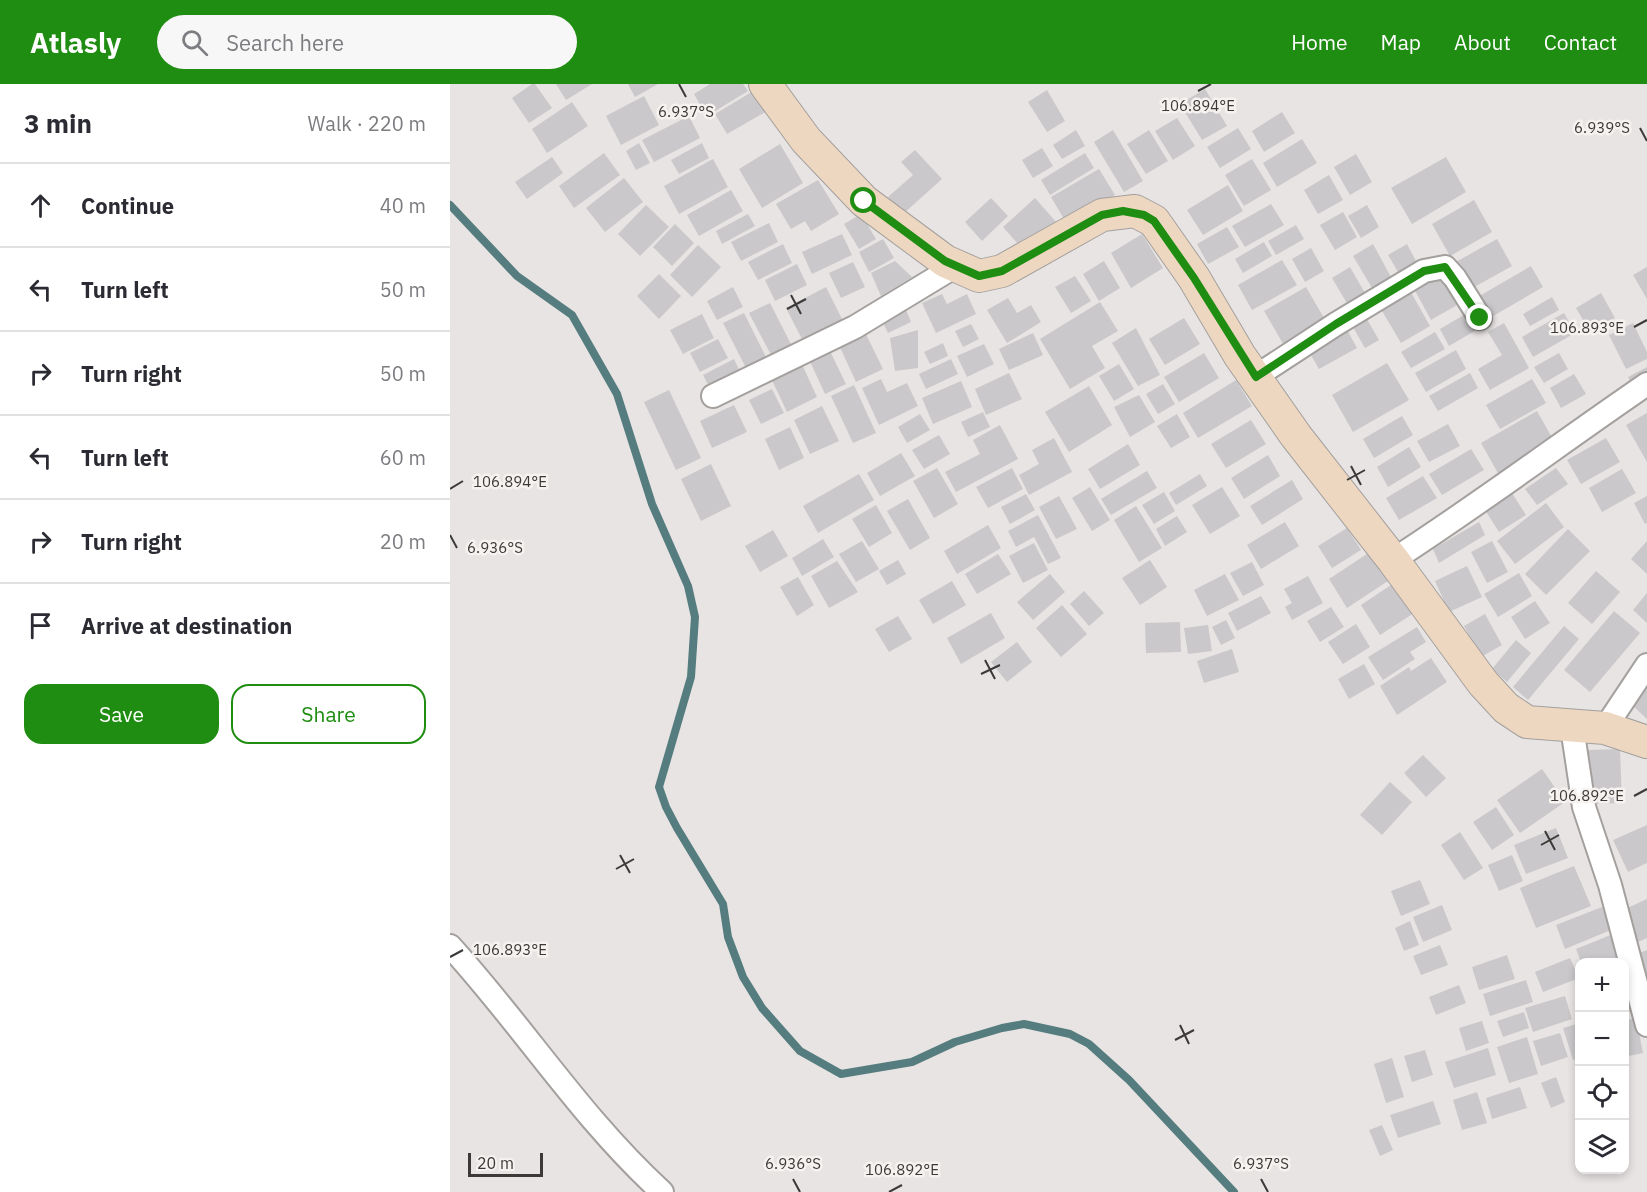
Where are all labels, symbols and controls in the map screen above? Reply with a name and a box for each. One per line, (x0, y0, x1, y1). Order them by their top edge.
search box (157, 15, 577, 69)
text: Atlasly (30, 24, 121, 61)
icon: search (178, 26, 211, 59)
text: Search here (226, 28, 344, 57)
text: Home (1291, 28, 1348, 56)
text: Map (1381, 28, 1421, 56)
text: About (1454, 28, 1511, 56)
text: Contact (1544, 28, 1617, 56)
text: 106.894°E (1161, 96, 1235, 115)
text: 6.937°S (658, 102, 714, 121)
text: 3 min (24, 106, 92, 140)
text: Walk · 220 m (308, 110, 426, 137)
text: 6.939°S (1574, 118, 1630, 137)
route start (850, 187, 876, 213)
icon: ahead (24, 189, 57, 222)
text: Continue (81, 191, 174, 220)
text: 40 m (380, 192, 426, 219)
icon: left (24, 273, 57, 306)
text: Turn left (81, 275, 169, 304)
text: 50 m (380, 276, 426, 303)
route end (1466, 304, 1492, 330)
text: 106.893°E (1550, 318, 1624, 337)
icon: right (24, 357, 57, 390)
text: Turn right (81, 359, 182, 388)
text: 50 m (380, 360, 426, 387)
icon: left (24, 441, 57, 474)
text: Turn left (81, 443, 169, 472)
text: 60 m (380, 444, 426, 471)
text: 106.894°E (473, 472, 547, 491)
icon: right (24, 525, 57, 558)
text: Turn right (81, 527, 182, 556)
text: 20 m (380, 528, 426, 555)
text: 6.936°S (467, 538, 523, 557)
icon: arrive (24, 609, 57, 642)
text: Arrive at destination (81, 611, 292, 640)
button: Save (24, 684, 219, 744)
button: Share (231, 684, 426, 744)
text: 106.892°E (1550, 786, 1624, 805)
text: 106.893°E (473, 940, 547, 959)
map controls (1575, 958, 1629, 1174)
button: + (1575, 958, 1629, 1012)
button: − (1575, 1012, 1629, 1066)
button: locate (1575, 1066, 1629, 1120)
button: layers (1575, 1120, 1629, 1174)
scale bar (468, 1150, 543, 1178)
text: 20 m (477, 1153, 514, 1173)
text: 6.936°S (765, 1154, 821, 1173)
text: 6.937°S (1233, 1154, 1289, 1173)
text: 106.892°E (865, 1160, 939, 1179)

